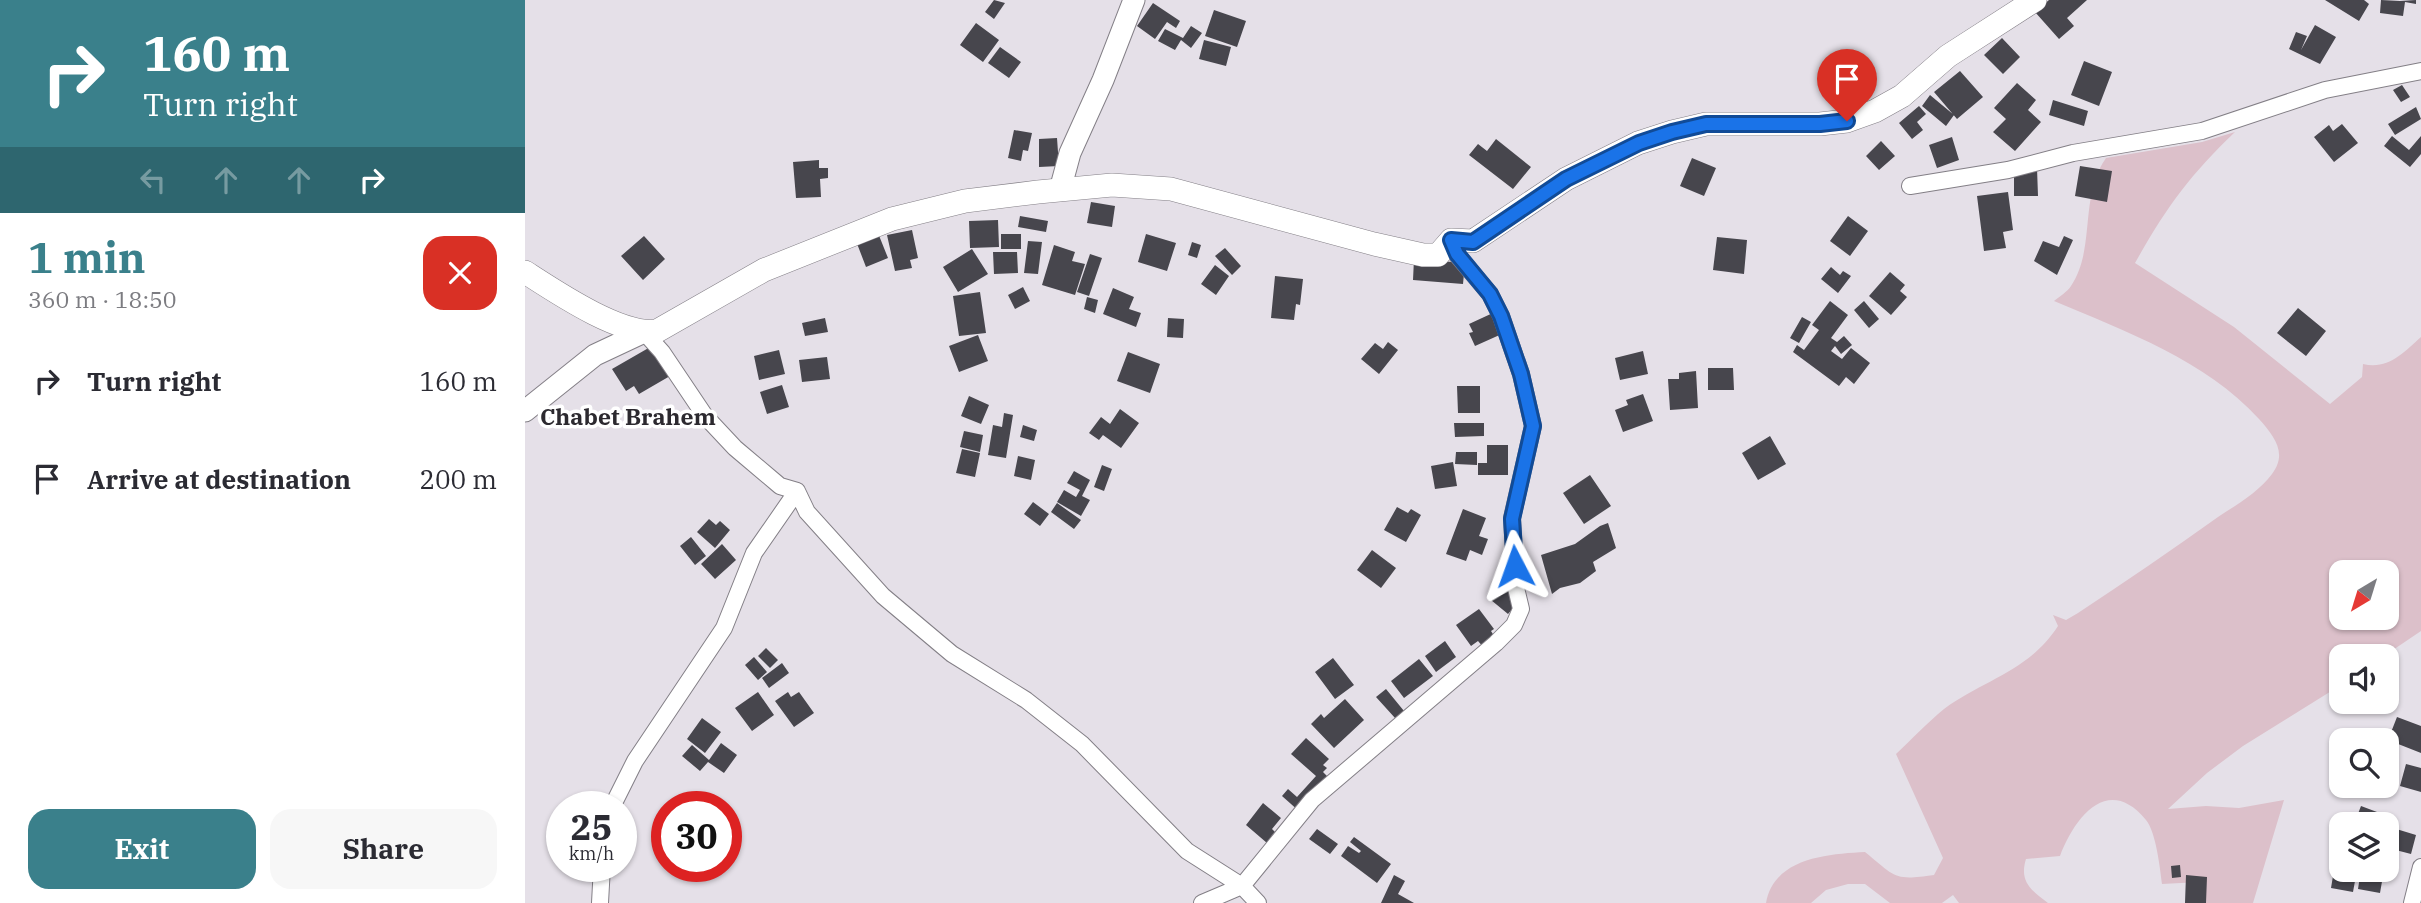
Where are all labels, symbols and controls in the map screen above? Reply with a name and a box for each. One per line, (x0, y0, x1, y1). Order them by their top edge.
text: 160 m (143, 21, 290, 84)
icon: right (28, 28, 119, 119)
pin (1817, 49, 1877, 121)
icon: arrive (1828, 60, 1866, 98)
text: Turn right (143, 83, 298, 125)
icon: left (134, 161, 172, 199)
icon: ahead (207, 161, 245, 199)
icon: ahead (280, 161, 318, 199)
icon: right (353, 161, 391, 199)
text: 1 min (28, 230, 146, 285)
button: close (423, 236, 497, 310)
text: 360 m · 18:50 (28, 284, 177, 314)
icon: right (28, 362, 66, 400)
text: Turn right (87, 364, 221, 398)
text: 160 m (419, 364, 497, 398)
district label: Chabet Brahem (540, 401, 716, 431)
icon: arrive (28, 460, 66, 498)
text: Arrive at destination (87, 462, 351, 496)
text: 200 m (419, 462, 497, 496)
position arrow (1478, 529, 1552, 603)
north arrow (2329, 560, 2399, 630)
map controls (2329, 560, 2399, 882)
button: sound (2329, 644, 2399, 714)
button: search (2329, 728, 2399, 798)
speed limit sign: 30 (651, 791, 742, 882)
text: 25 (570, 804, 613, 850)
button: Exit (28, 809, 256, 889)
button: Share (270, 809, 497, 889)
button: layers (2329, 812, 2399, 882)
text: km/h (569, 842, 614, 865)

